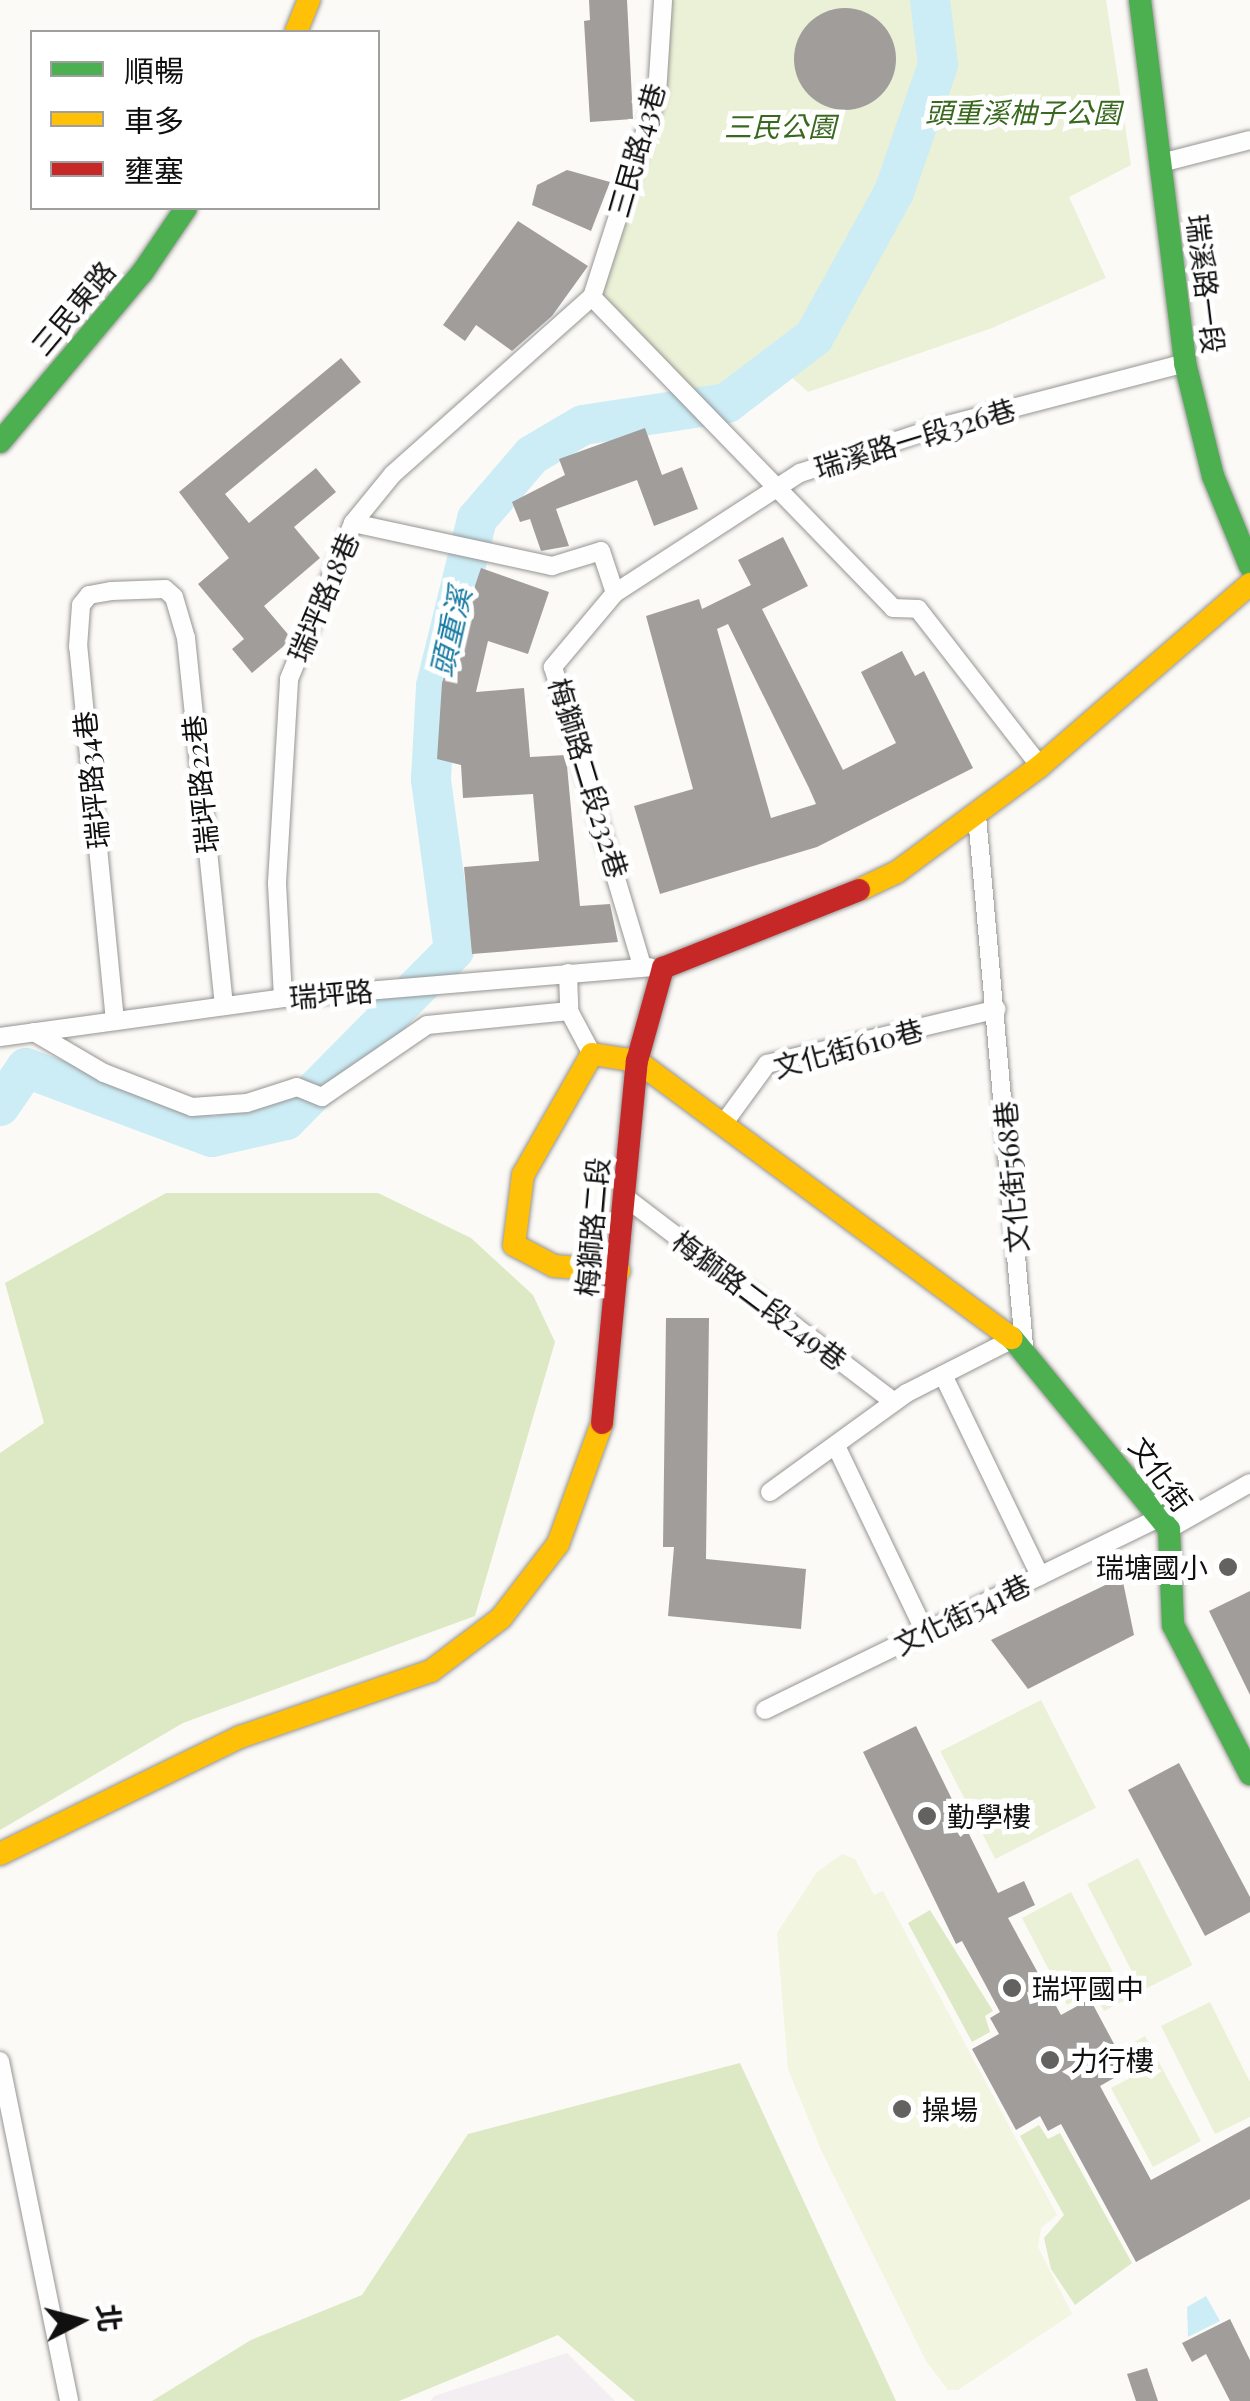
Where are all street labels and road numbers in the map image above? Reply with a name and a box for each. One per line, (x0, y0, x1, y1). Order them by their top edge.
street label: 三民路43巷 (601, 79, 671, 221)
street label: 瑞溪路一段 (1181, 212, 1231, 356)
street label: 三民東路 (24, 254, 122, 362)
street label: 瑞溪路一段326巷 (810, 391, 1020, 485)
street label: 瑞坪路18巷 (281, 527, 365, 667)
street label: 梅獅路二段232巷 (543, 674, 635, 882)
street label: 瑞坪路34巷 (67, 709, 115, 851)
street label: 瑞坪路22巷 (176, 713, 224, 855)
street label: 瑞坪路 (288, 974, 374, 1014)
street label: 文化街610巷 (769, 1012, 927, 1084)
street label: 文化街568巷 (988, 1099, 1034, 1255)
street label: 梅獅路二段 (569, 1156, 615, 1298)
street label: 梅獅路二段249巷 (666, 1224, 854, 1376)
street label: 文化街 (1123, 1430, 1199, 1518)
street label: 文化街541巷 (888, 1567, 1036, 1661)

